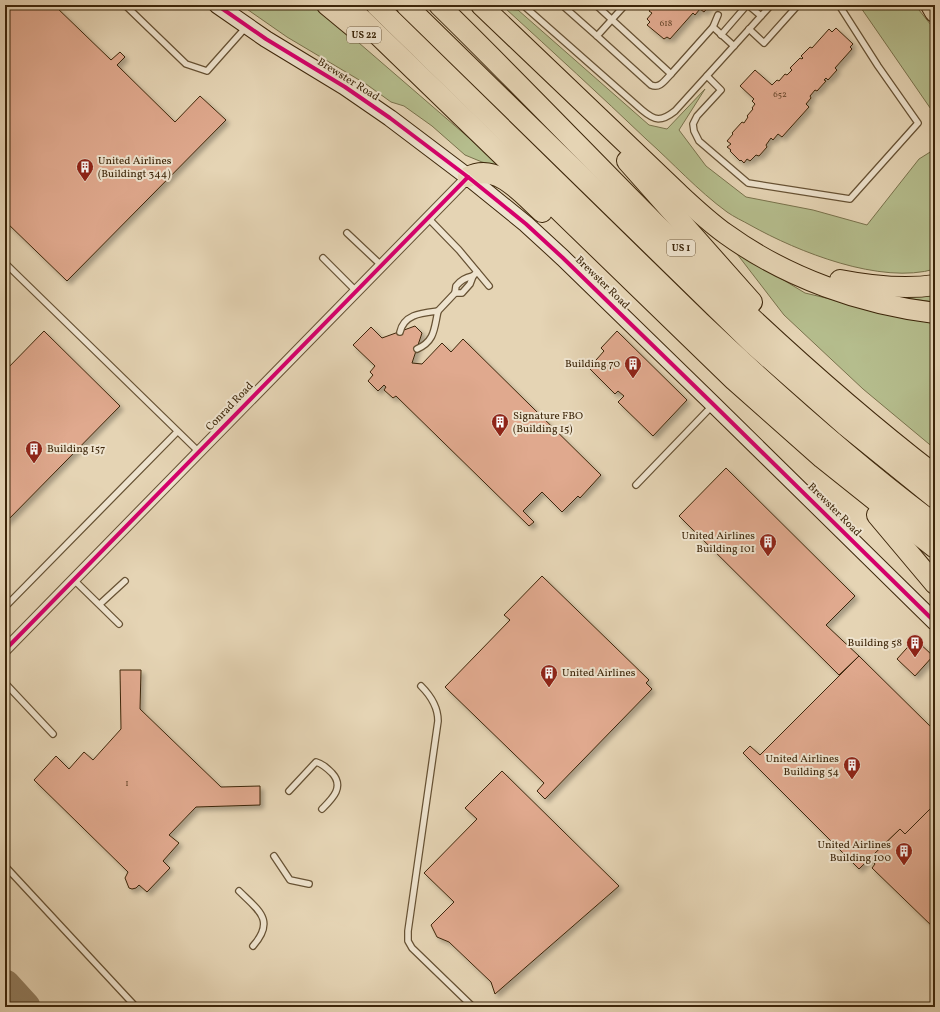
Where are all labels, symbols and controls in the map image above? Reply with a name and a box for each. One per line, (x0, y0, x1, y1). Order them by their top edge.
house number: 618 (660, 17, 673, 30)
road number: US 22 (347, 27, 381, 43)
street label: Brewster Road (314, 55, 382, 105)
house number: 652 (773, 88, 787, 101)
place label: United Airlines (Buildingt 344) (98, 154, 172, 182)
building icon: United Airlines (Buildingt 344) (75, 157, 95, 182)
road number: US 1 (667, 240, 695, 256)
street label: Brewster Road (571, 253, 633, 313)
building icon: Building 70 (623, 354, 643, 379)
place label: Building 70 (565, 357, 620, 372)
street label: Conrad Road (203, 379, 257, 435)
place label: Signature FBO (Building 15) (513, 409, 583, 437)
building icon: Signature FBO (Building 15) (490, 412, 510, 437)
building icon: Building 157 (24, 439, 44, 464)
place label: Building 157 (47, 442, 105, 457)
street label: Brewster Road (804, 480, 864, 540)
place label: United Airlines Building 101 (682, 529, 755, 557)
building icon: United Airlines Building 101 (758, 532, 778, 557)
building icon: Building 58 (905, 633, 925, 658)
place label: Building 58 (848, 636, 902, 651)
building icon: United Airlines (539, 663, 559, 688)
place label: United Airlines (562, 666, 636, 681)
place label: United Airlines Building 54 (766, 752, 839, 780)
building icon: United Airlines Building 54 (842, 755, 862, 780)
house number: 1 (125, 777, 129, 790)
place label: United Airlines Building 100 (818, 838, 891, 866)
building icon: United Airlines Building 100 (894, 841, 914, 866)

